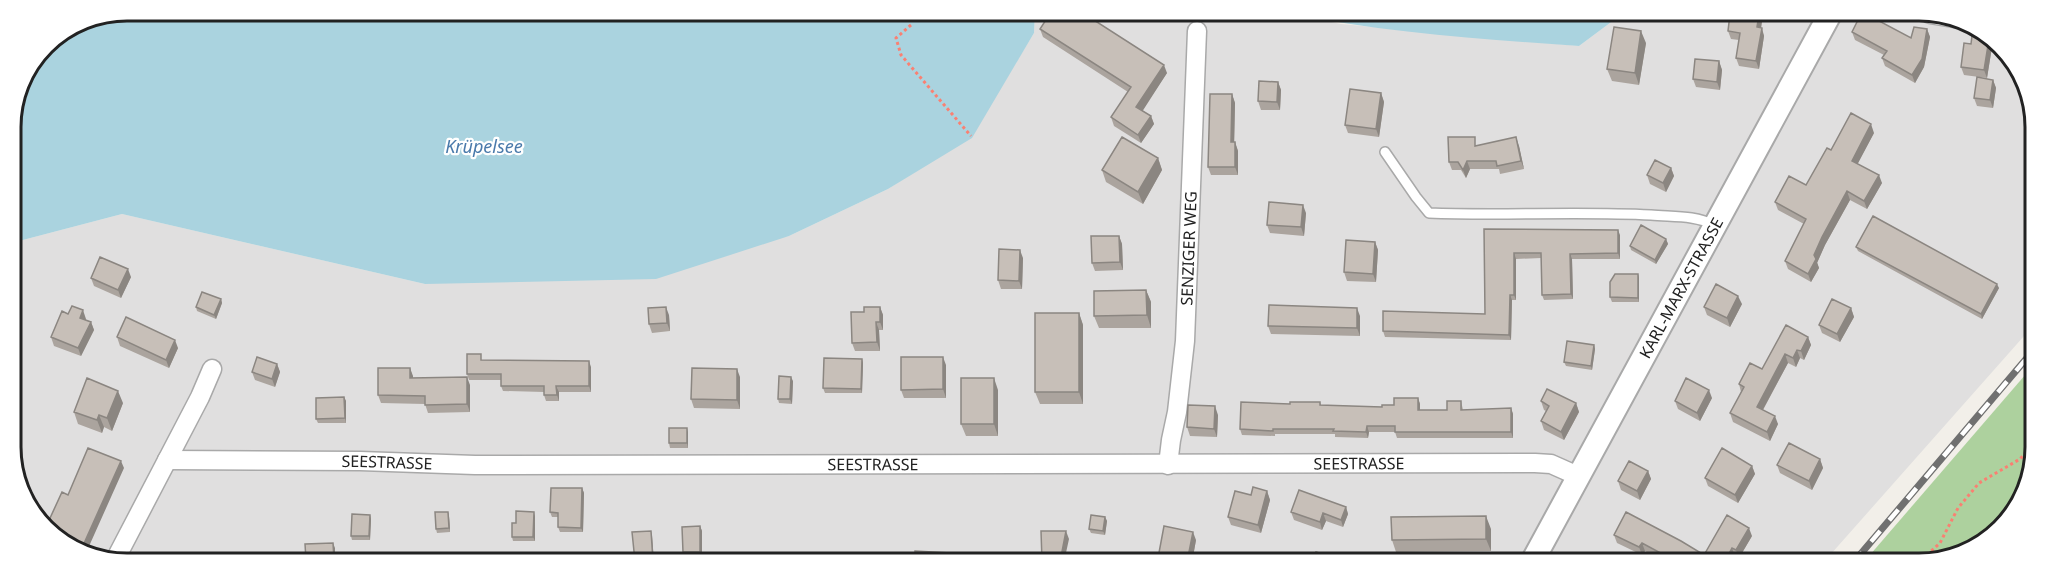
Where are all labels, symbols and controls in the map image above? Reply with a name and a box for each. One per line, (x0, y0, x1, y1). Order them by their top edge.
water label: Krüpelsee (445, 134, 523, 158)
street label: SENZIGER WEG (1175, 191, 1202, 306)
street label: KARL-MARX-STRASSE (1634, 214, 1728, 362)
street label: SEESTRASSE (341, 450, 433, 475)
street label: SEESTRASSE (1313, 452, 1404, 474)
street label: SEESTRASSE (827, 453, 918, 475)

